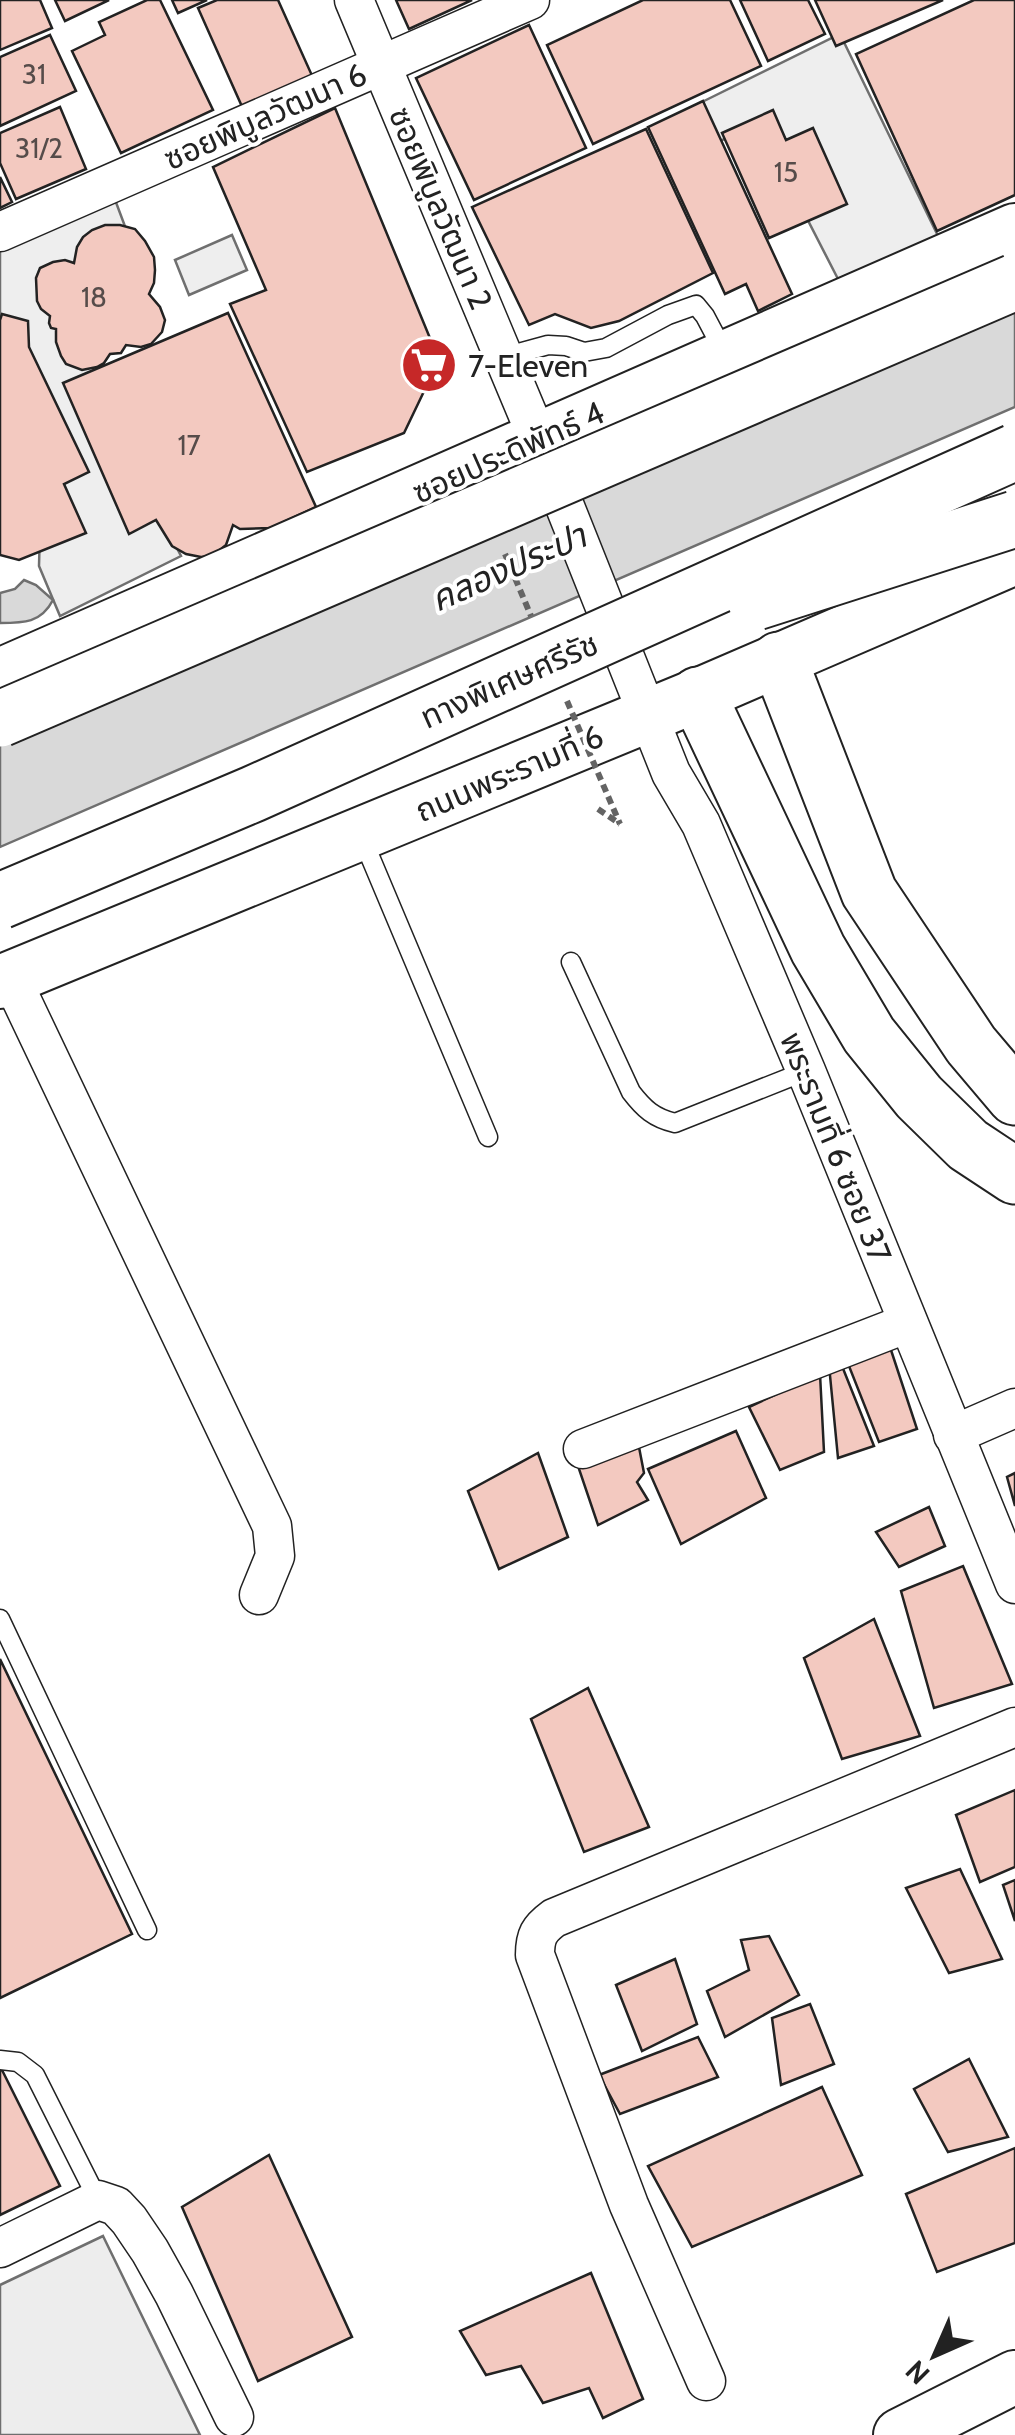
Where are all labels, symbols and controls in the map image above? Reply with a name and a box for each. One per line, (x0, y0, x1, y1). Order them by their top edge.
street label: ซอยพิบูลวัฒนา 6 (158, 54, 373, 179)
house number: 31 (22, 57, 46, 91)
street label: ซอยพิบูลวัฒนา 2 (380, 101, 501, 316)
house number: 31/2 (15, 131, 63, 165)
house number: 15 (774, 155, 798, 189)
house number: 18 (81, 280, 107, 314)
supermarket icon: 7-Eleven (399, 335, 459, 395)
place label: 7-Eleven (468, 346, 588, 385)
street label: ซอยประดิพัทธ์ 4 (406, 392, 610, 512)
house number: 17 (177, 428, 201, 462)
water label: คลองประปา (424, 513, 594, 620)
street label: ทางพิเศษศรีรัช (414, 623, 604, 737)
street label: ถนนพระรามที่ 6 (408, 714, 609, 830)
street label: พระรามที่ 6 ซอย 37 (772, 1025, 902, 1268)
north arrow (885, 2305, 985, 2405)
text: N (898, 2354, 936, 2392)

